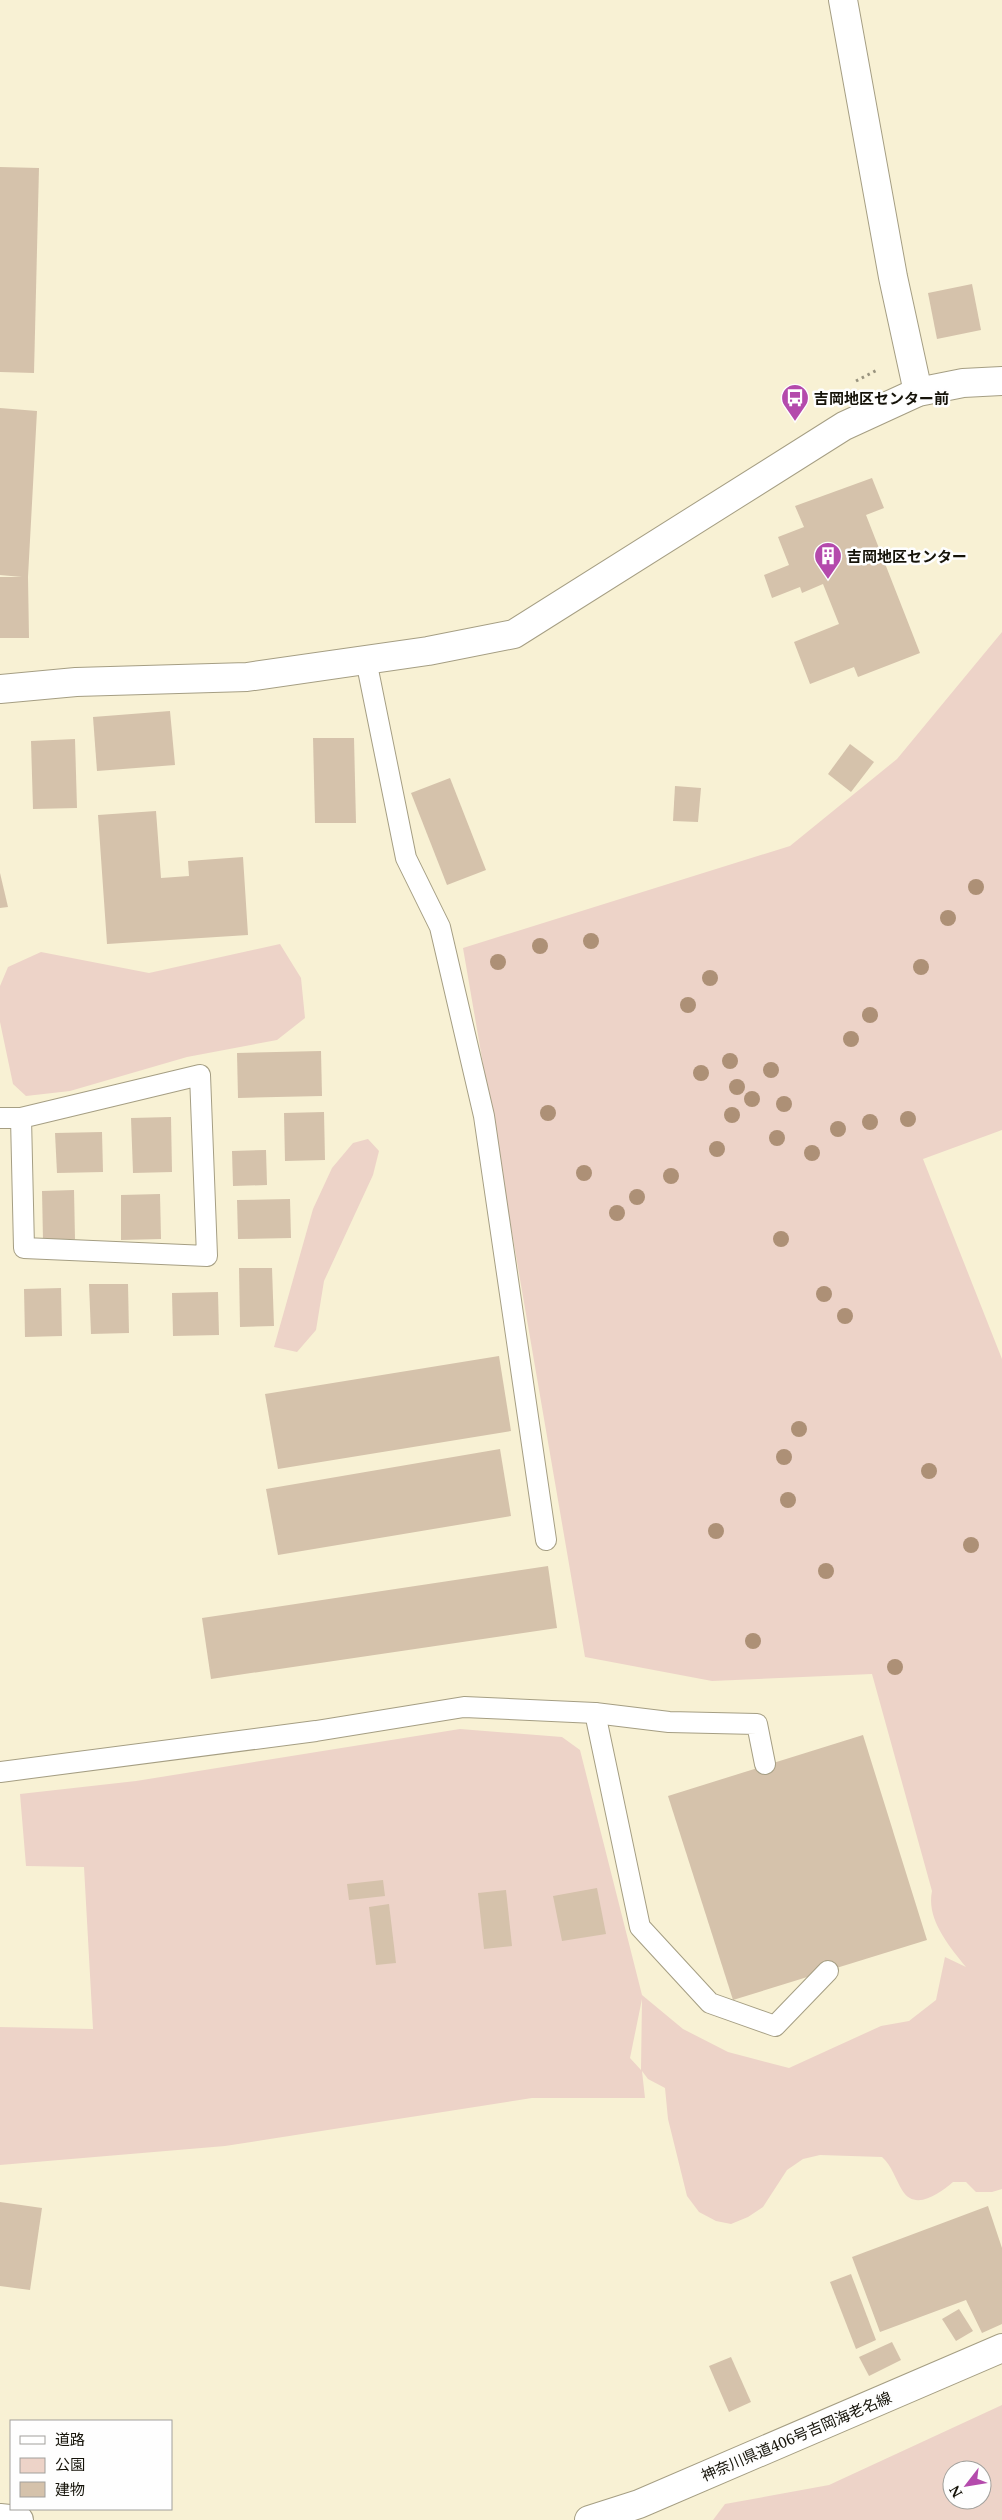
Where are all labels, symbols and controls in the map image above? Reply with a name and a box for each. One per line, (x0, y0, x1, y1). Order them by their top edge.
bus stop icon: 吉岡地区センター前 (780, 383, 810, 422)
place label: 吉岡地区センター前 (814, 388, 949, 408)
building icon: 吉岡地区センター (813, 541, 843, 580)
place label: 吉岡地区センター (847, 546, 967, 566)
street label: 神奈川県道406号吉岡海老名線 (698, 2387, 894, 2485)
legend (10, 2420, 172, 2510)
text: 道路 (55, 2429, 85, 2449)
text: 公園 (55, 2454, 85, 2474)
north arrow (942, 2460, 992, 2510)
text: 建物 (55, 2479, 85, 2499)
text: N (944, 2482, 966, 2502)

